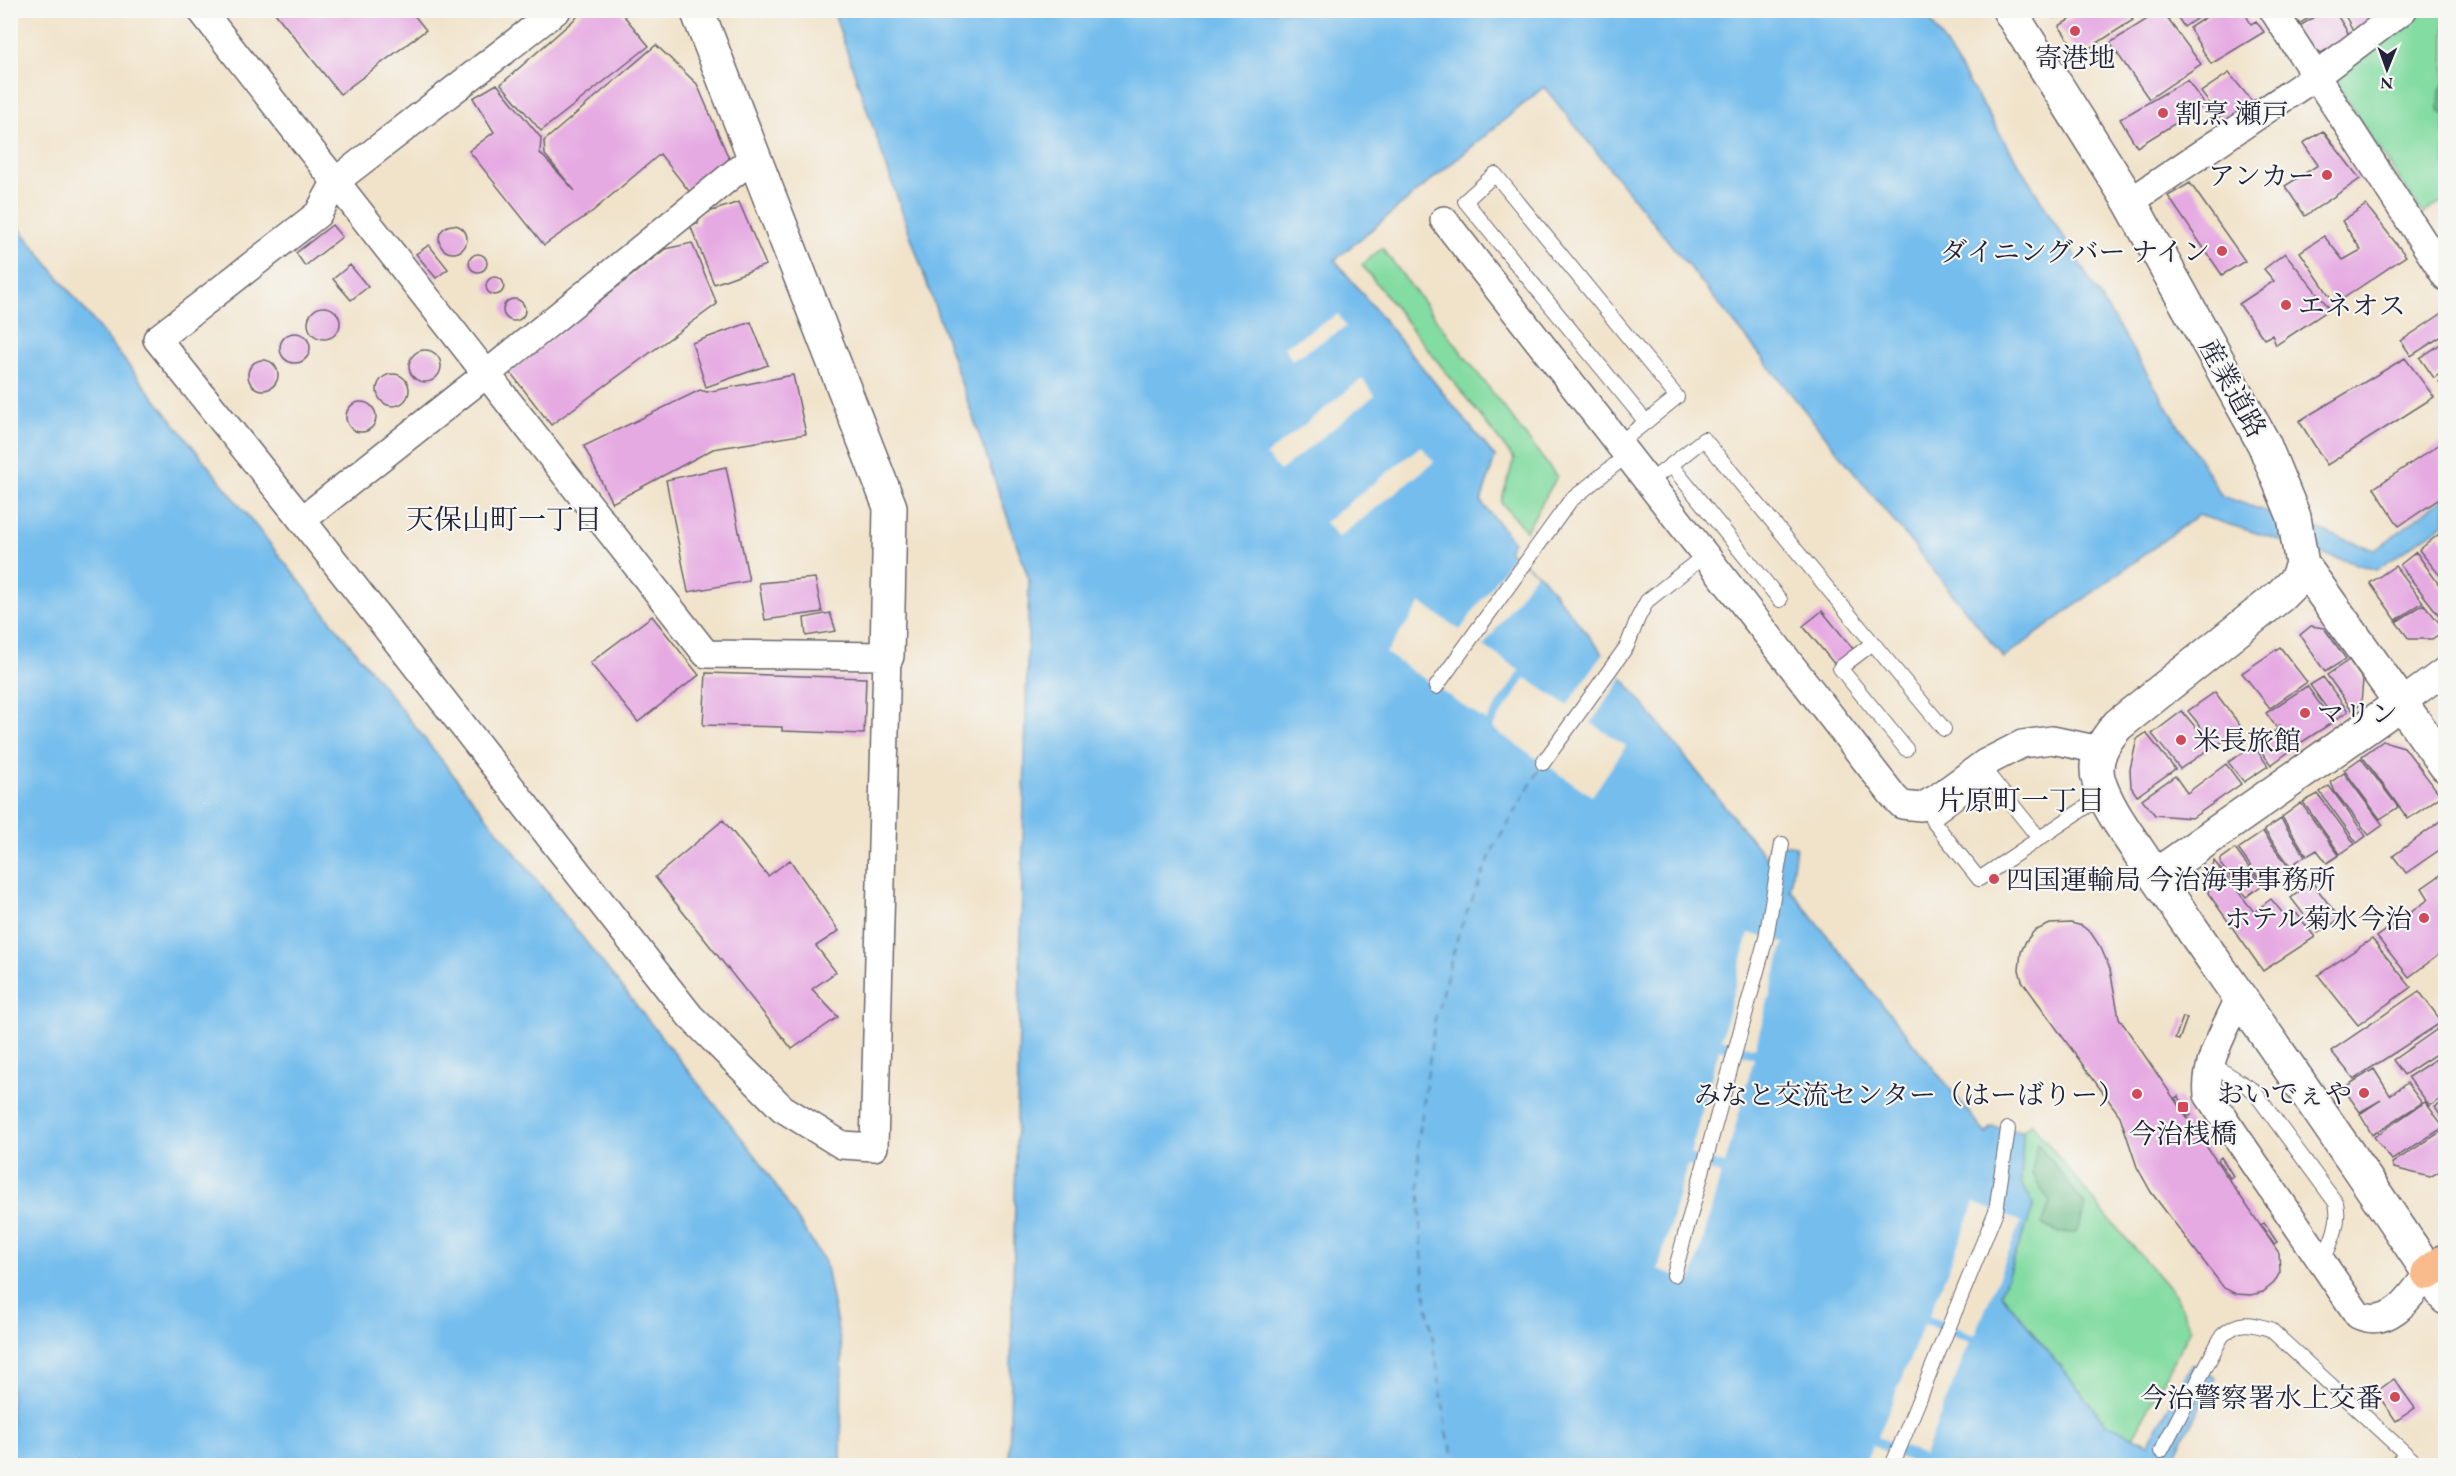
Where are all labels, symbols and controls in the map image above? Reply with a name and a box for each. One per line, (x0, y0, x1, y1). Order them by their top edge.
marker: 寄港地 (2068, 24, 2082, 38)
north arrow (2357, 39, 2417, 99)
place label: 寄港地 (2035, 40, 2116, 75)
text: N (2380, 73, 2393, 94)
place label: 割烹 瀬戸 (2175, 96, 2288, 131)
marker: 割烹 瀬戸 (2156, 106, 2170, 120)
place label: アンカー (2208, 158, 2315, 193)
marker: アンカー (2320, 168, 2334, 182)
place label: ダイニングバー ナイン (1940, 234, 2210, 269)
marker: ダイニングバー ナイン (2215, 244, 2229, 258)
place label: エネオス (2298, 288, 2406, 323)
marker: エネオス (2279, 298, 2293, 312)
street label: 産業道路 (2192, 332, 2274, 444)
district label: 天保山町一丁目 (406, 501, 602, 537)
place label: マリン (2317, 696, 2398, 731)
marker: マリン (2298, 706, 2312, 720)
place label: 米長旅館 (2193, 723, 2301, 758)
marker: 米長旅館 (2174, 733, 2188, 747)
district label: 片原町一丁目 (1937, 782, 2105, 818)
place label: 四国運輸局 今治海事事務所 (2006, 862, 2335, 897)
marker: 四国運輸局 今治海事事務所 (1987, 872, 2001, 886)
place label: ホテル菊水今治 (2224, 901, 2412, 936)
marker: ホテル菊水今治 (2417, 911, 2431, 925)
place label: おいでぇや (2217, 1076, 2352, 1111)
place label: みなと交流センター（はーばりー） (1694, 1077, 2125, 1112)
marker: おいでぇや (2357, 1086, 2371, 1100)
marker: みなと交流センター（はーばりー） (2130, 1087, 2144, 1101)
marker: 今治桟橋 (2176, 1100, 2190, 1114)
place label: 今治桟橋 (2129, 1116, 2237, 1151)
place label: 今治警察署水上交番 (2140, 1380, 2383, 1415)
marker: 今治警察署水上交番 (2388, 1390, 2402, 1404)

